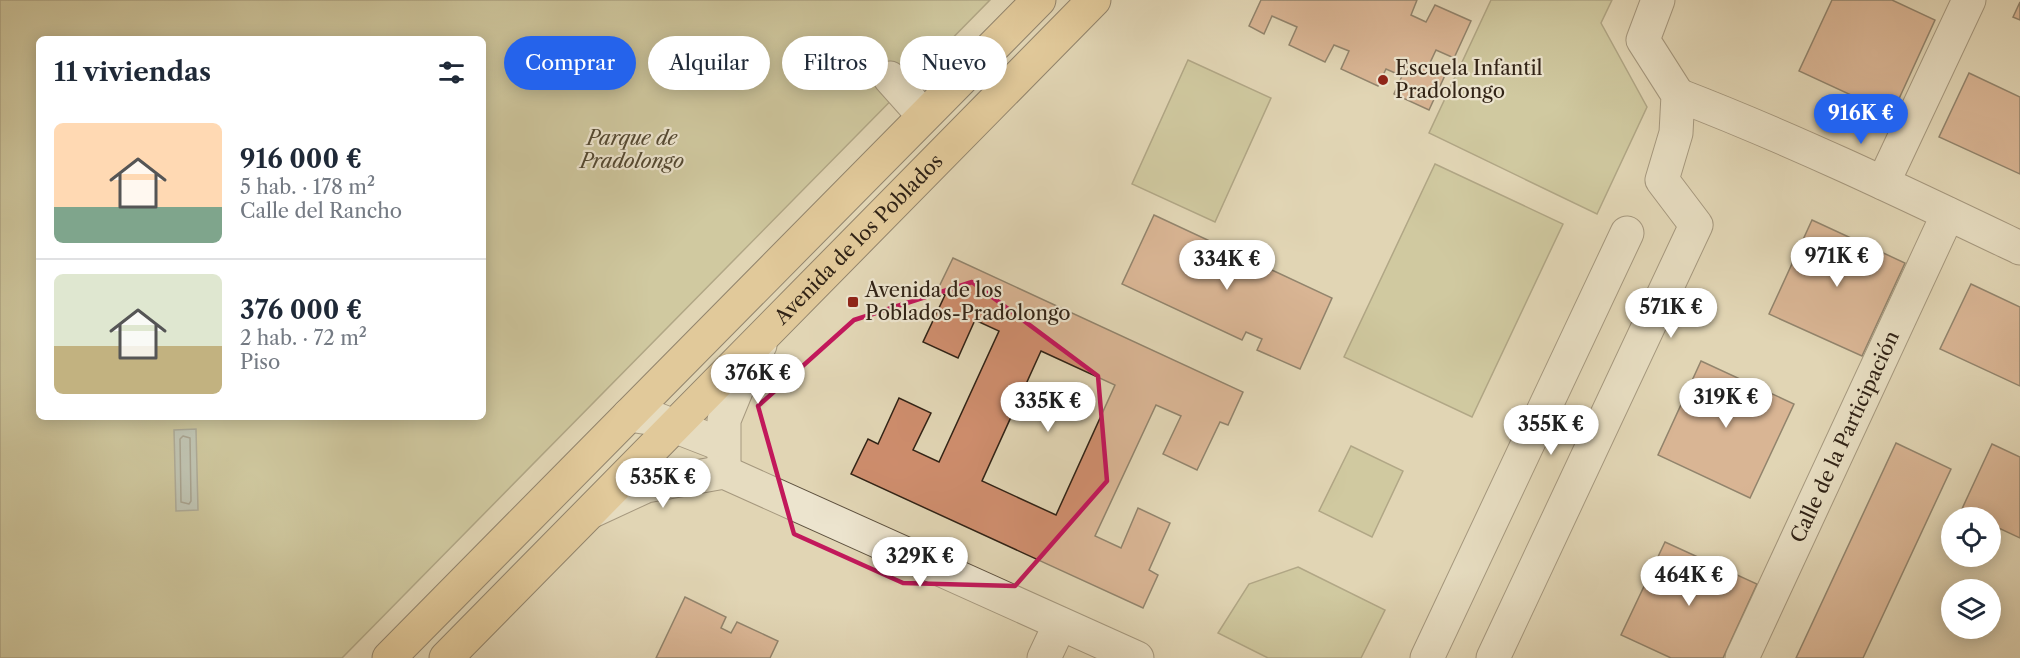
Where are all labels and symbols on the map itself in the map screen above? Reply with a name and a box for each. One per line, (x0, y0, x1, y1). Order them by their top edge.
place label: Escuela Infantil Pradolongo (1395, 56, 1543, 103)
marker: Escuela Infantil Pradolongo (1376, 73, 1390, 87)
pin: 916K € (1812, 94, 1910, 145)
park label: Parque de Pradolongo (578, 126, 684, 173)
street label: Avenida de los Poblados (769, 149, 948, 330)
pin: 971K € (1788, 237, 1886, 288)
pin: 334K € (1178, 240, 1276, 291)
place label: Avenida de los Poblados-Pradolongo (864, 278, 1071, 325)
pin: 571K € (1622, 288, 1720, 339)
marker: Avenida de los Poblados-Pradolongo (846, 295, 860, 309)
street label: Calle de la Participación (1785, 327, 1904, 546)
pin: 376K € (709, 354, 807, 405)
pin: 319K € (1677, 378, 1775, 429)
pin: 335K € (999, 382, 1097, 433)
pin: 355K € (1502, 405, 1600, 456)
pin: 535K € (614, 458, 712, 509)
pin: 329K € (871, 537, 969, 588)
pin: 464K € (1640, 556, 1738, 607)

